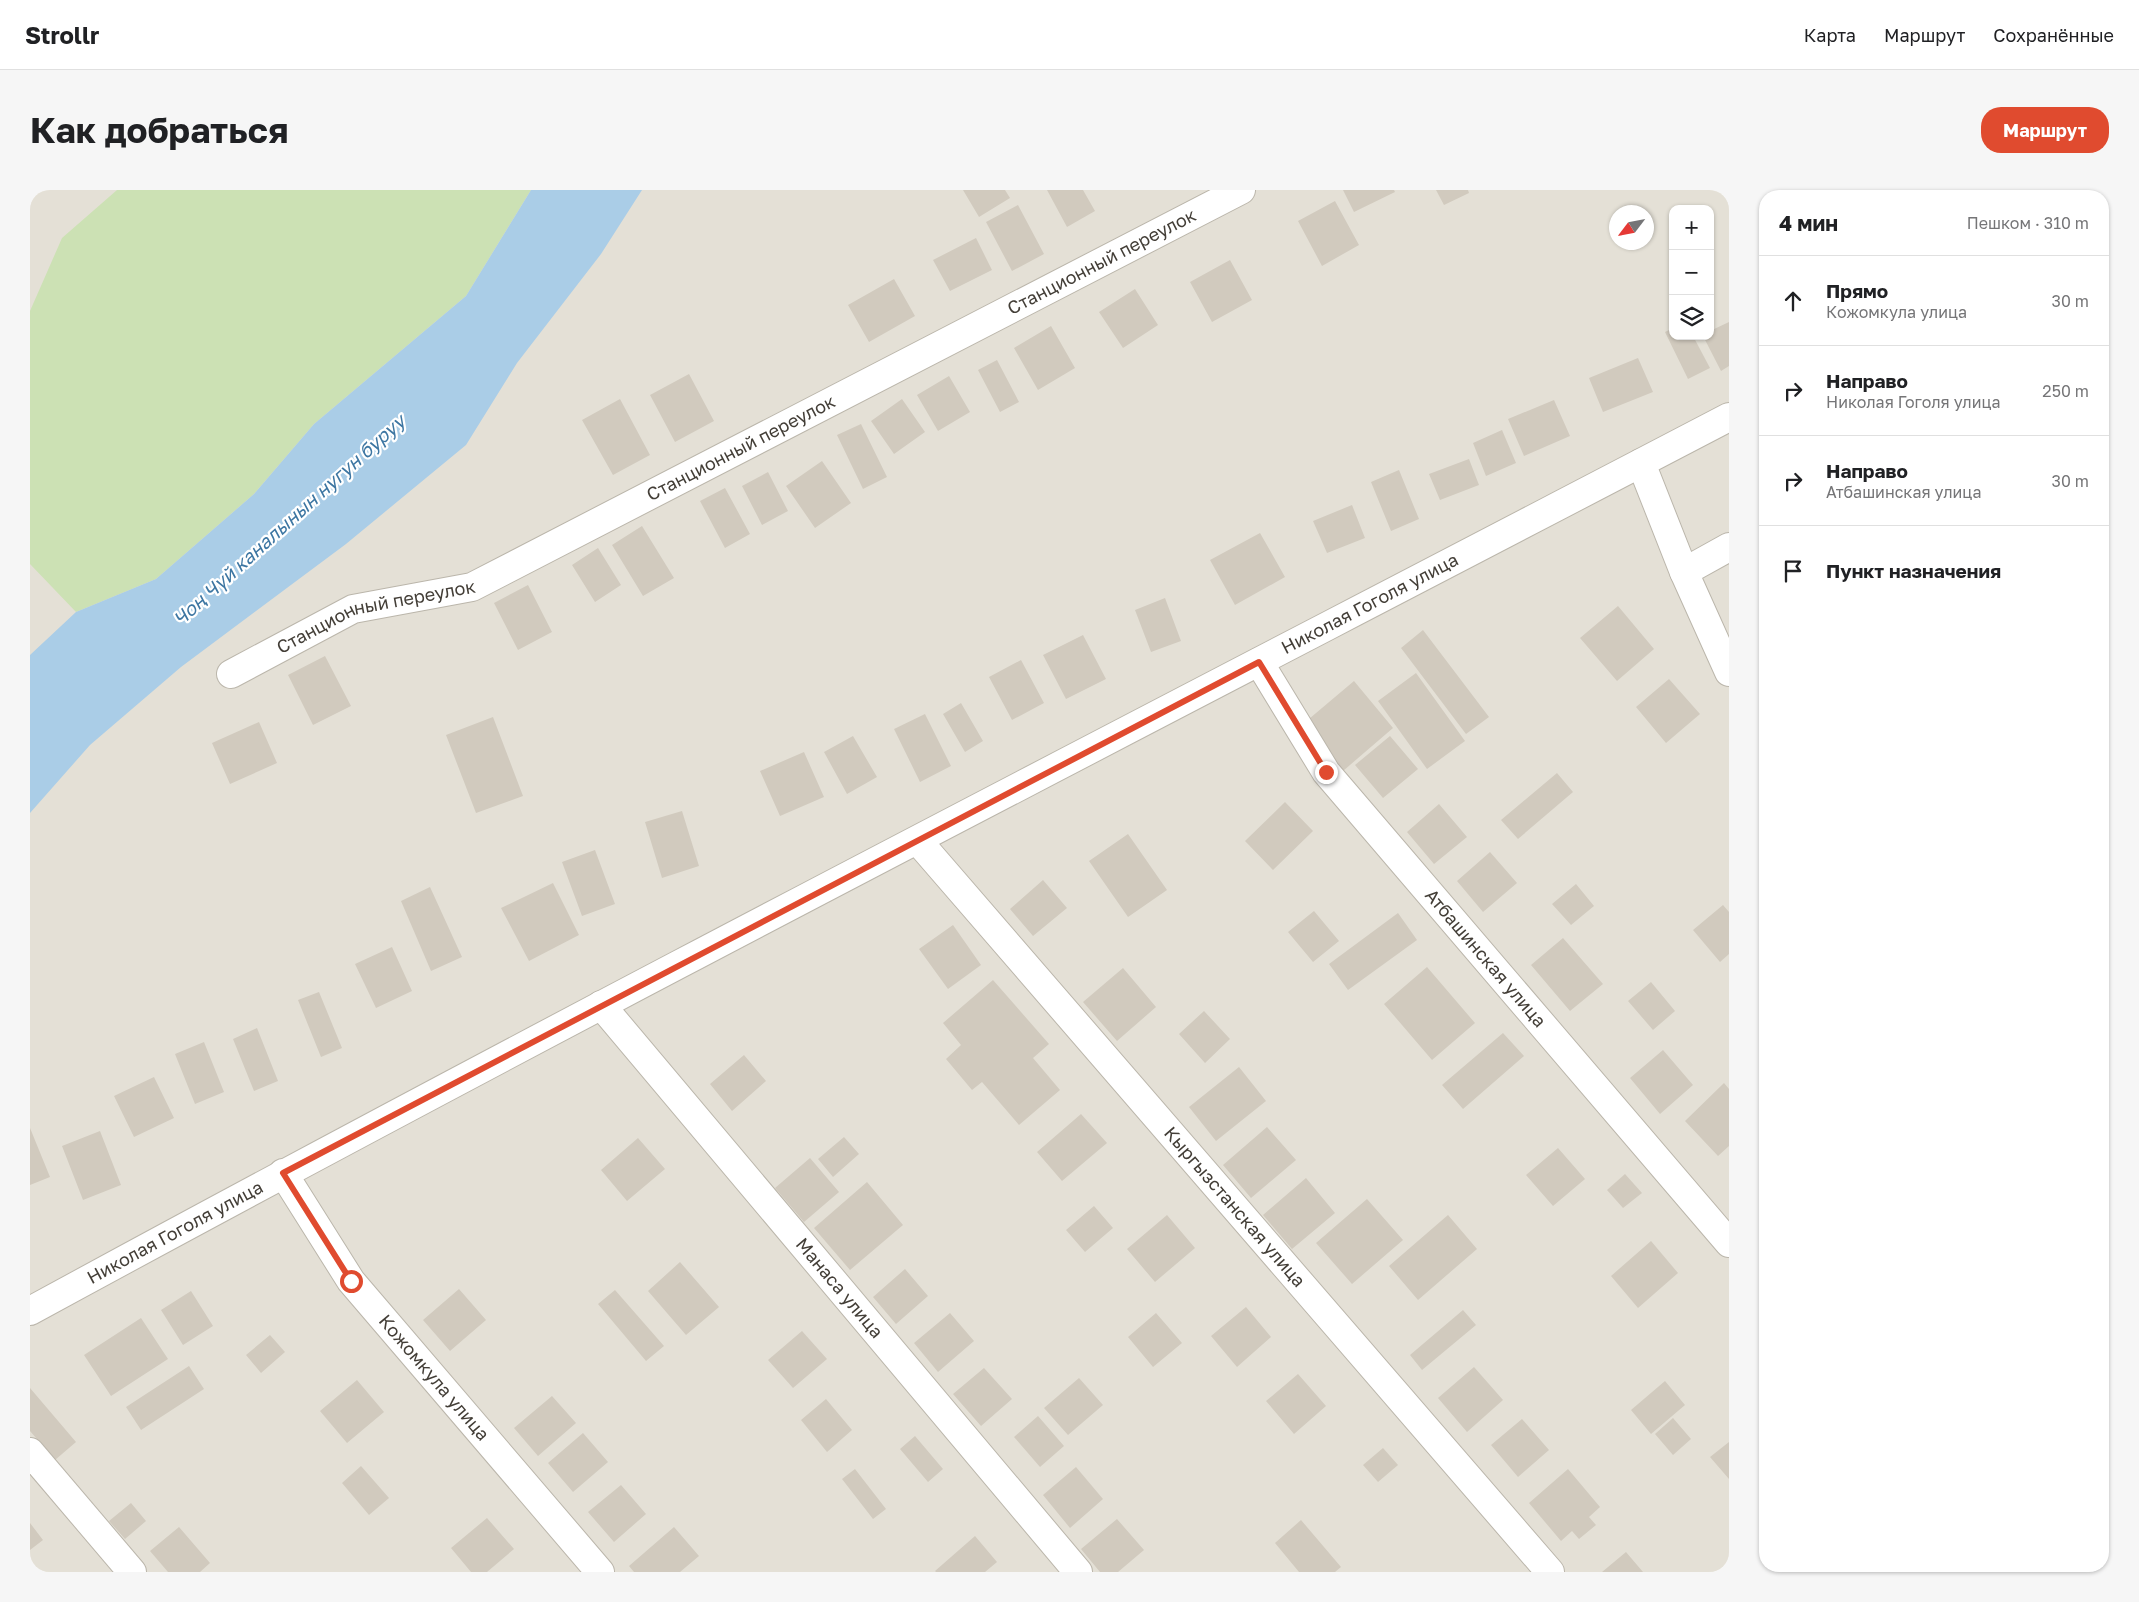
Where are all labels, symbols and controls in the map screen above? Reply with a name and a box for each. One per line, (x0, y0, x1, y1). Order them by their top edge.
text: Strollr (25, 20, 99, 49)
text: Карта (1804, 24, 1856, 46)
text: Маршрут (1884, 24, 1965, 46)
text: Сохранённые (1993, 24, 2114, 46)
button: Маршрут (1981, 107, 2109, 153)
text: Как добраться (30, 109, 288, 151)
street label: Станционный переулок (1003, 203, 1199, 319)
north arrow (1609, 205, 1654, 250)
map controls (1669, 205, 1714, 340)
button: + (1669, 205, 1714, 250)
text: 4 мин (1779, 210, 1838, 236)
text: Пешком · 310 m (1967, 213, 2089, 233)
button: − (1669, 250, 1714, 295)
text: Прямо (1826, 279, 1888, 302)
icon: ahead (1779, 287, 1807, 315)
text: 30 m (2052, 291, 2089, 311)
button: layers (1669, 295, 1714, 340)
text: Кожомкула улица (1826, 302, 1967, 322)
text: Направо (1826, 369, 1908, 392)
icon: right (1779, 377, 1807, 405)
text: 250 m (2042, 381, 2089, 401)
street label: Станционный переулок (643, 389, 839, 505)
text: Николая Гоголя улица (1826, 392, 2001, 412)
water label: Чоң Чүй каналынын нугун буруу (168, 408, 412, 631)
text: Направо (1826, 459, 1908, 482)
icon: right (1779, 467, 1807, 495)
text: 30 m (2052, 471, 2089, 491)
text: Атбашинская улица (1826, 482, 1981, 502)
street label: Николая Гоголя улица (1277, 548, 1462, 658)
icon: arrive (1779, 557, 1807, 585)
text: Пункт назначения (1826, 559, 2001, 582)
street label: Станционный переулок (272, 575, 477, 658)
route end (1315, 761, 1338, 784)
street label: Атбашинская улица (1421, 884, 1551, 1031)
street label: Кыргызстанская улица (1160, 1122, 1311, 1291)
street label: Николая Гоголя улица (83, 1175, 266, 1288)
street label: Манаса улица (792, 1233, 888, 1342)
route start (340, 1270, 363, 1293)
street label: Кожомкула улица (375, 1310, 495, 1445)

